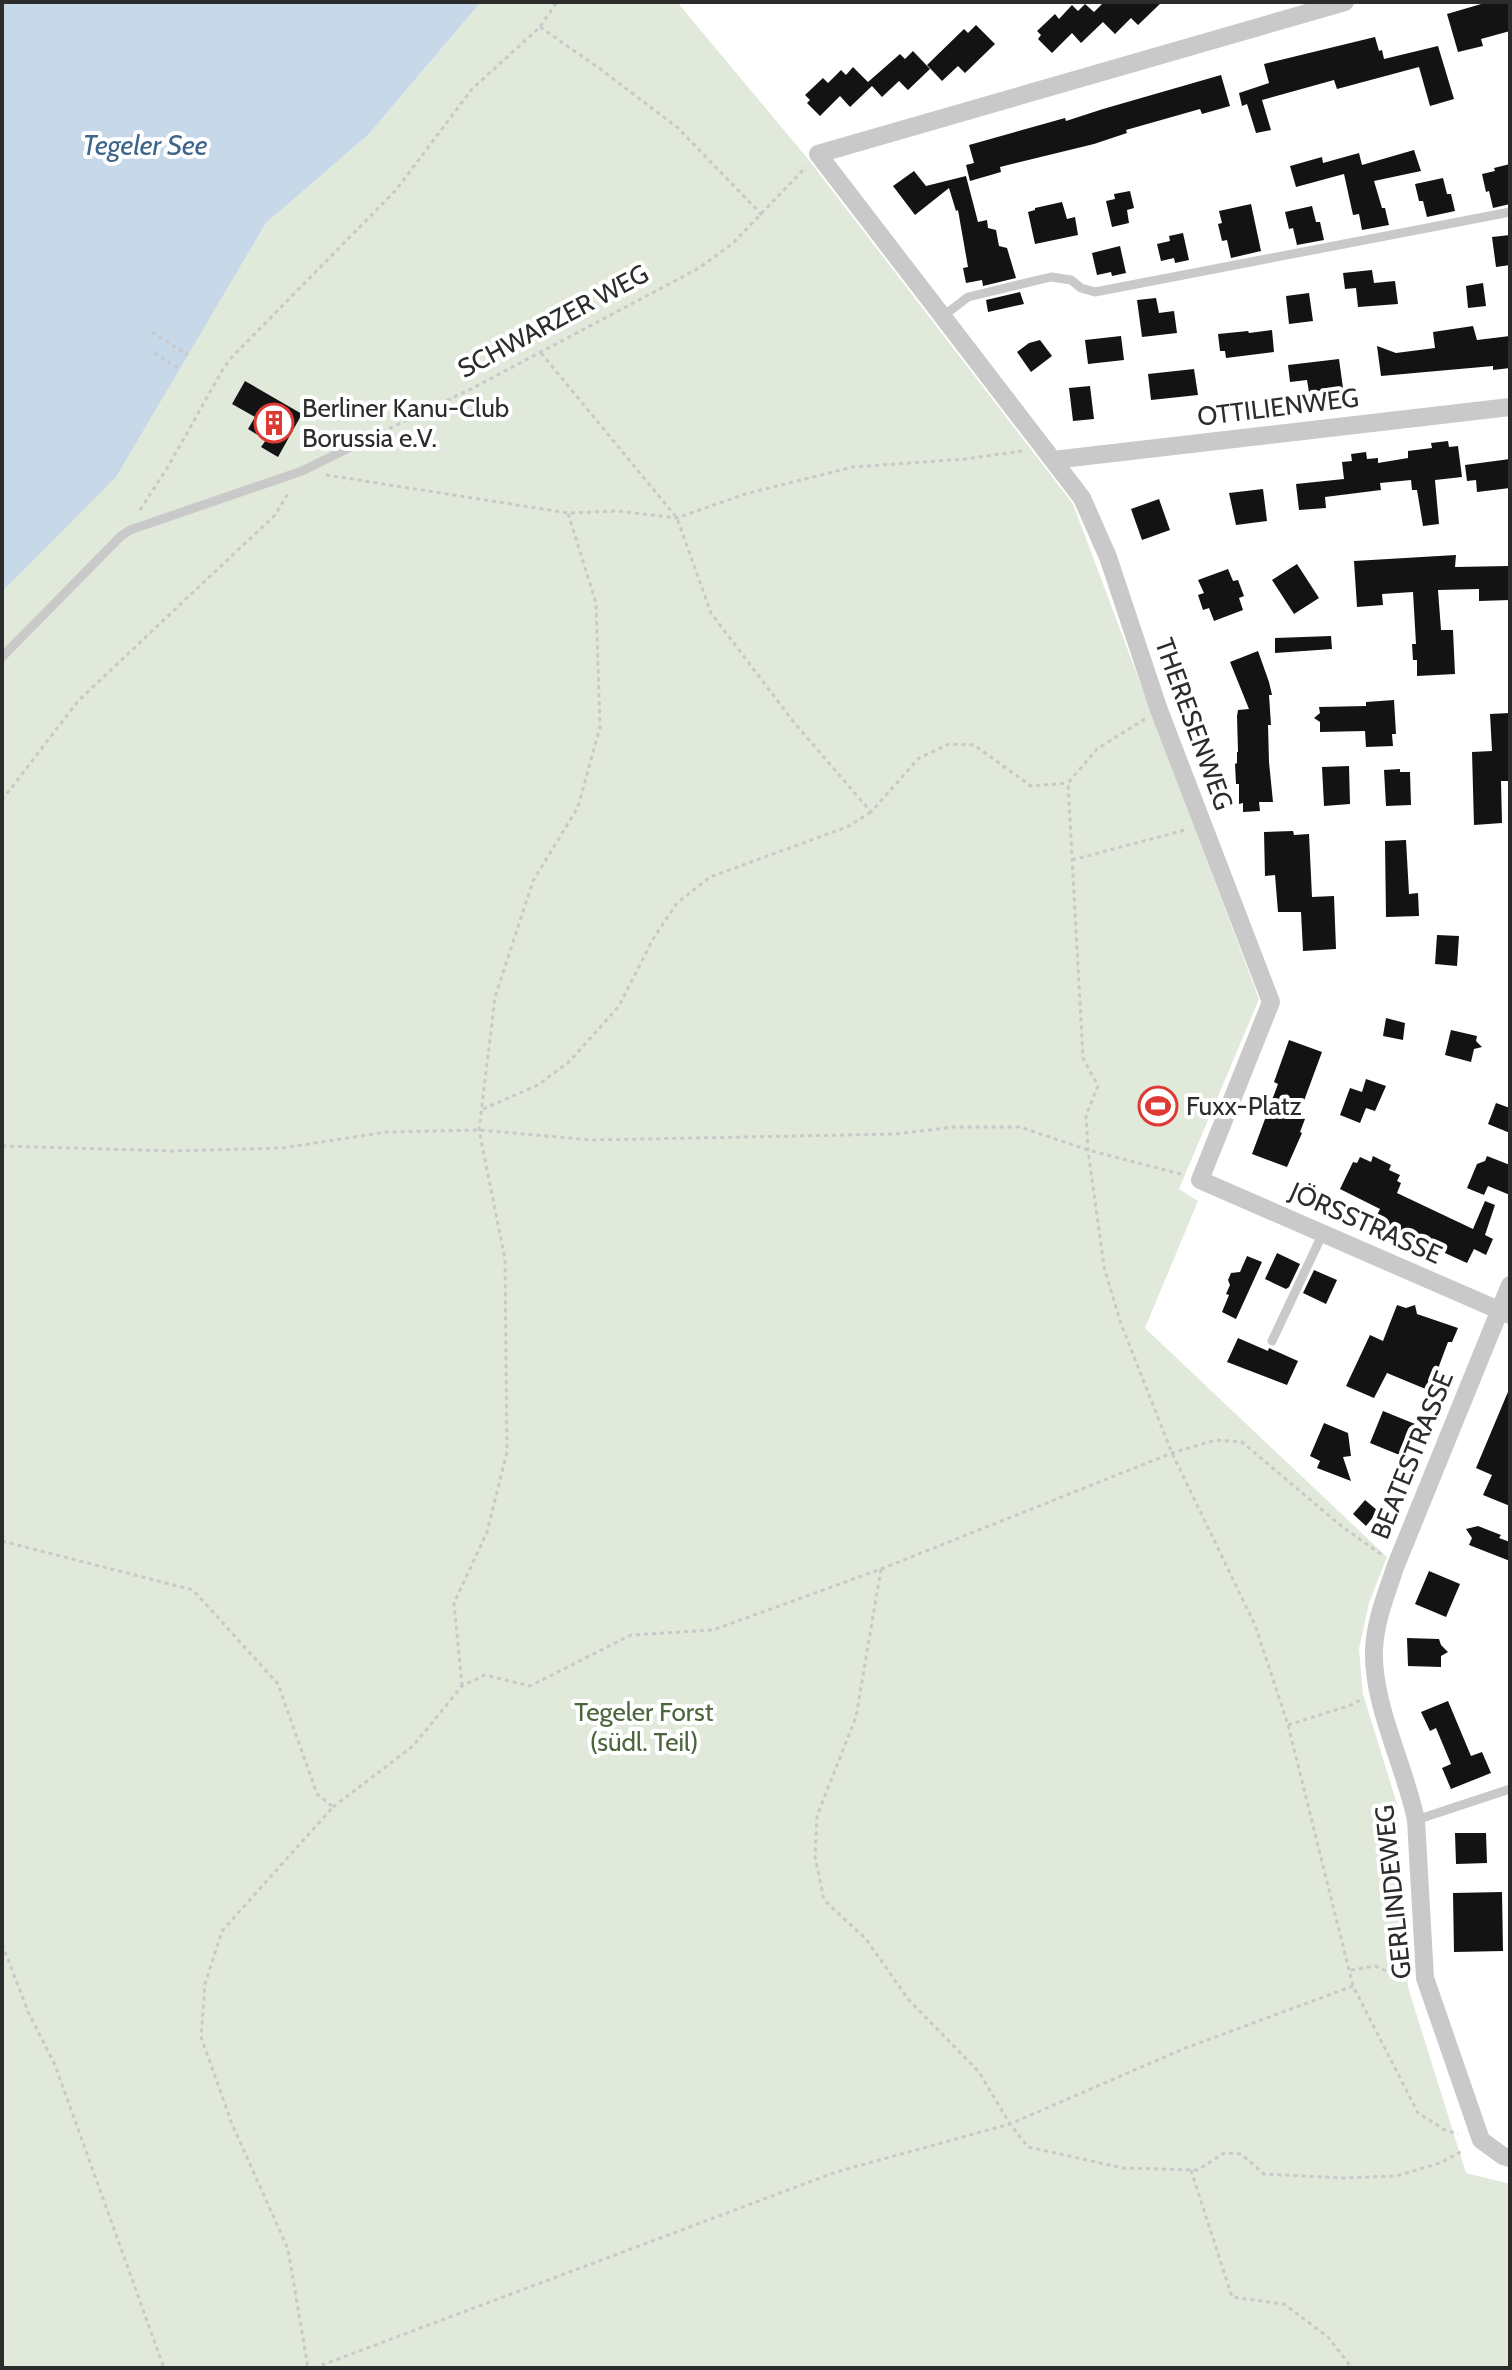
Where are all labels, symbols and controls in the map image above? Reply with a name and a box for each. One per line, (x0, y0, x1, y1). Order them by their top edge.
water label: Tegeler See (82, 128, 208, 162)
street label: SCHWARZER WEG (452, 257, 654, 385)
street label: OTTILIENWEG (1196, 381, 1360, 433)
place label: Berliner Kanu-Club Borussia e.V. (302, 392, 509, 454)
building icon: Berliner Kanu-Club Borussia e.V. (253, 402, 295, 444)
street label: THERESENWEG (1148, 634, 1240, 814)
sports icon: Fuxx-Platz (1137, 1085, 1179, 1127)
place label: Fuxx-Platz (1186, 1090, 1302, 1122)
street label: JÖRSSTRASSE (1284, 1175, 1447, 1271)
street label: BEATESTRASSE (1364, 1366, 1460, 1544)
park label: Tegeler Forst (südl. Teil) (574, 1696, 714, 1758)
street label: GERLINDEWEG (1368, 1803, 1418, 1981)

